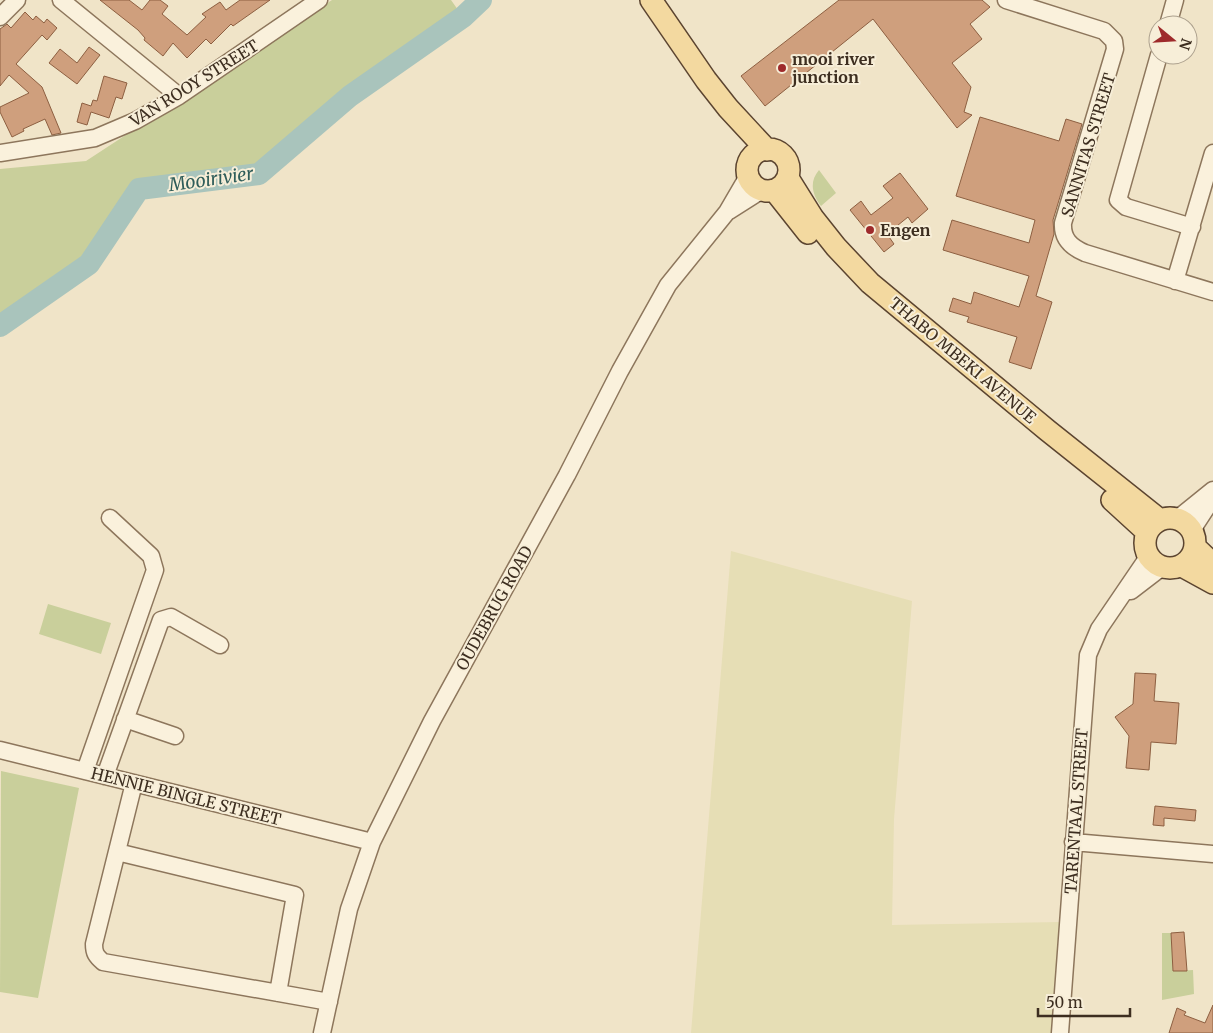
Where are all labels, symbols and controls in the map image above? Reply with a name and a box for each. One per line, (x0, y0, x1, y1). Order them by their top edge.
north arrow (1148, 15, 1198, 65)
street label: VAN ROOY STREET (125, 35, 262, 131)
text: N (1175, 36, 1196, 52)
place label: mooi river junction (791, 49, 875, 87)
marker: mooi river junction (776, 62, 788, 74)
street label: SANNITAS STREET (1057, 71, 1119, 219)
water label: Mooirivier (166, 162, 256, 196)
place label: Engen (880, 220, 931, 240)
marker: Engen (864, 224, 876, 236)
street label: THABO MBEKI AVENUE (886, 293, 1041, 428)
street label: OUDEBRUG ROAD (452, 542, 536, 674)
street label: TARENTAAL STREET (1060, 728, 1092, 894)
street label: HENNIE BINGLE STREET (89, 763, 283, 829)
scale bar (1038, 986, 1130, 1018)
text: 50 m (1046, 993, 1083, 1012)

